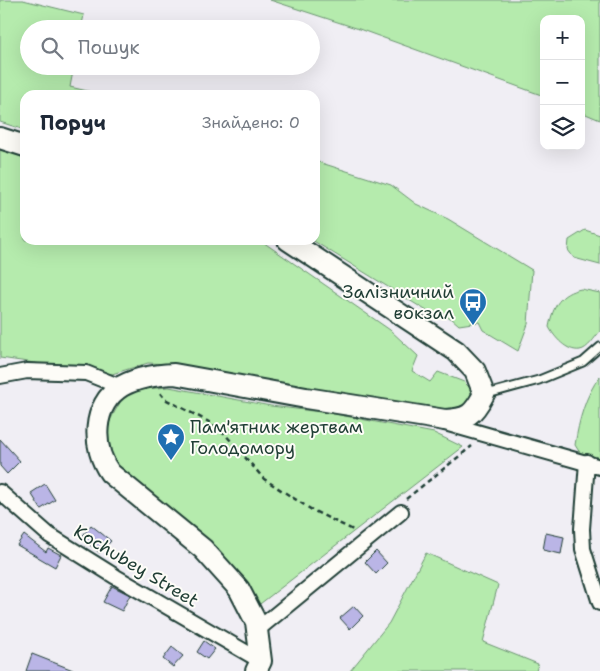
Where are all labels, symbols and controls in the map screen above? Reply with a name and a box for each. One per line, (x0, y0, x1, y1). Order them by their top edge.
map controls (540, 15, 585, 150)
button: + (540, 15, 585, 60)
search box (20, 20, 320, 75)
icon: search (38, 34, 66, 62)
text: Пошук (78, 35, 140, 60)
button: − (540, 60, 585, 105)
button: layers (540, 105, 585, 150)
text: Поруч (40, 109, 106, 137)
text: Знайдено: 0 (202, 112, 300, 133)
place label: Залізничний вокзал (343, 280, 454, 325)
bus stop icon: Залізничний вокзал (458, 287, 488, 326)
place label: Пам'ятник жертвам Голодомору (190, 415, 363, 460)
place icon: Пам'ятник жертвам Голодомору (156, 422, 186, 461)
street label: Kochubey Street (69, 519, 203, 613)

